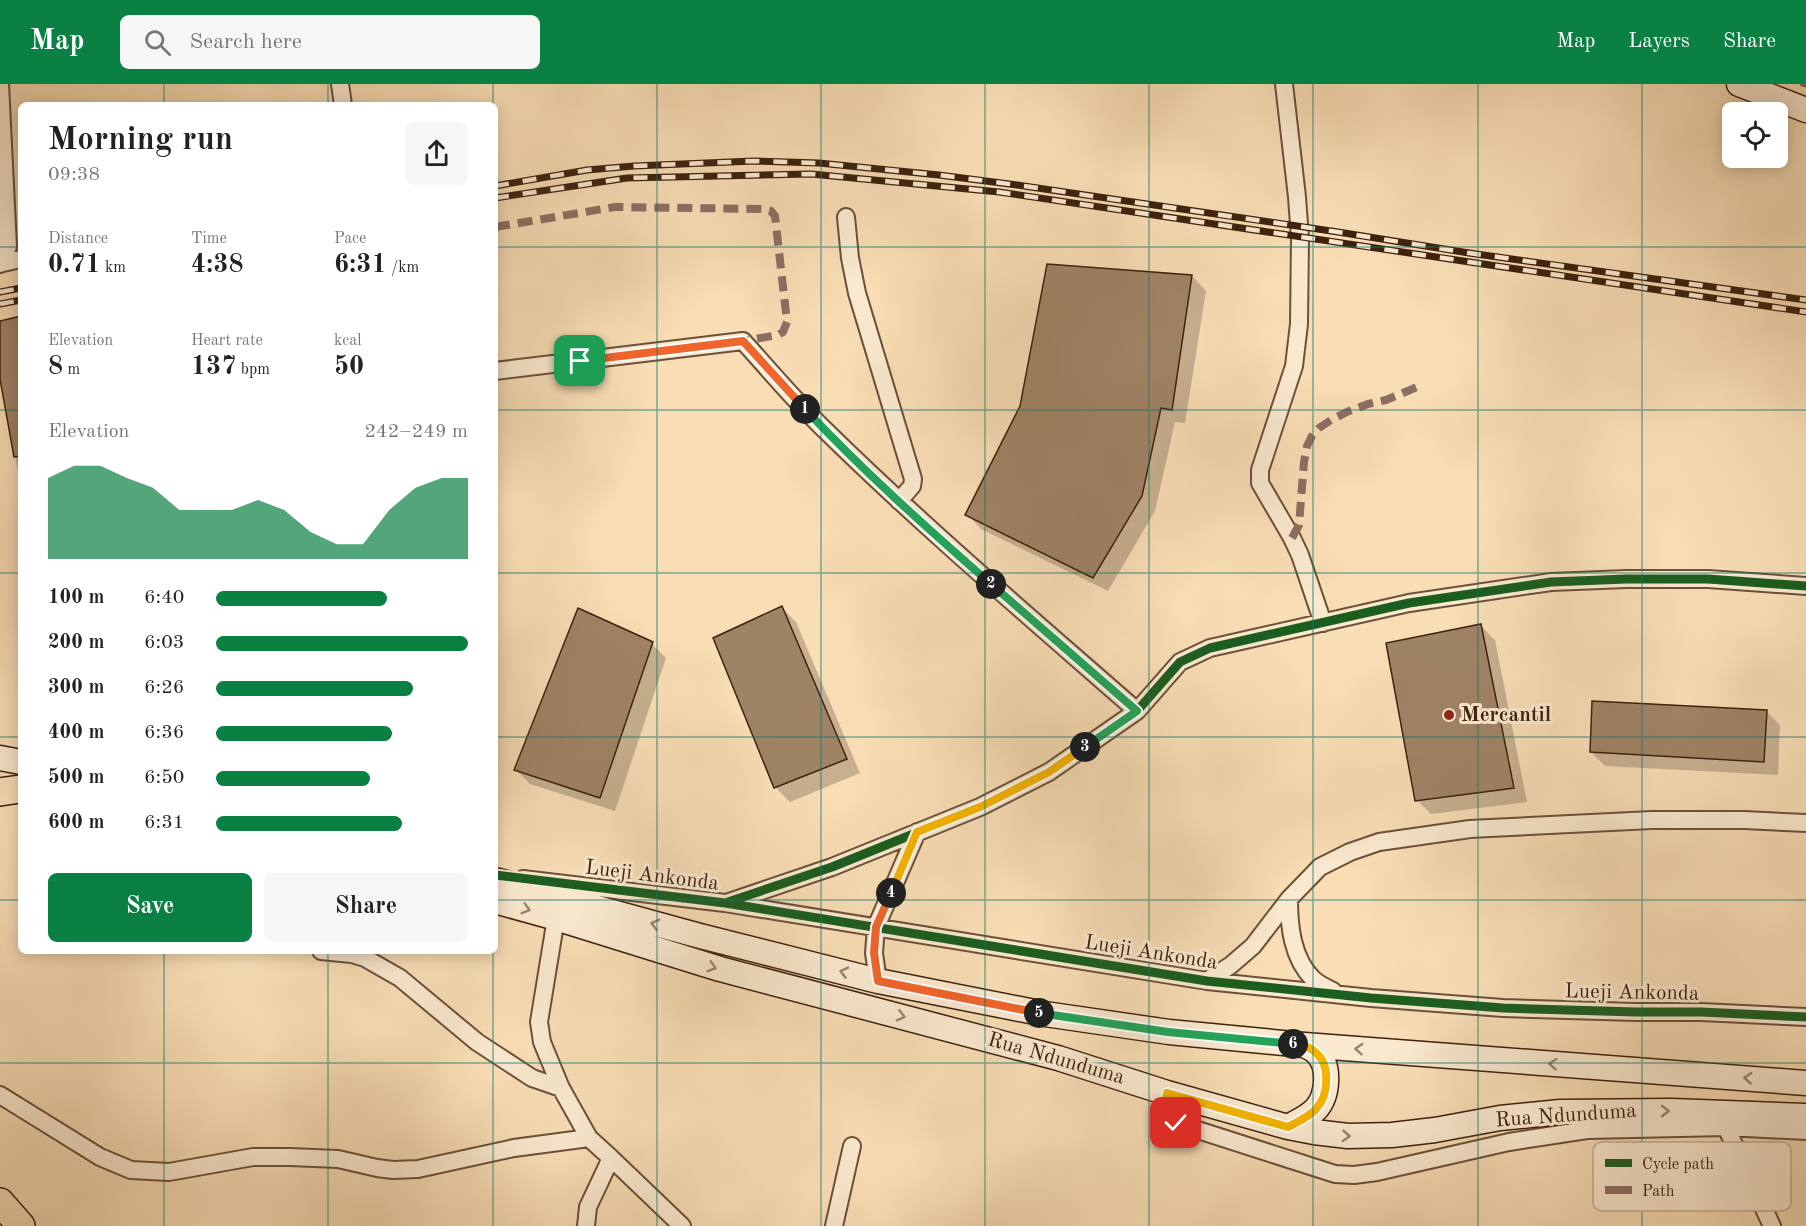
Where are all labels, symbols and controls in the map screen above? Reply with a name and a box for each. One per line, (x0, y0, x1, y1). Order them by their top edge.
search box (120, 15, 540, 69)
icon: search (141, 26, 174, 59)
text: Map (30, 28, 84, 56)
text: Search here (189, 31, 302, 53)
text: Map (1556, 31, 1595, 52)
text: Layers (1628, 31, 1690, 52)
text: Share (1723, 31, 1776, 52)
map controls (1722, 102, 1788, 168)
button: locate (1722, 102, 1788, 168)
button: share (405, 122, 468, 185)
text: Morning run (48, 124, 233, 157)
text: 09:38 (48, 165, 100, 185)
text: Distance (48, 231, 108, 247)
text: Time (191, 231, 227, 247)
text: Pace (334, 231, 366, 247)
text: 0.71 (48, 252, 101, 278)
text: 4:38 (191, 252, 244, 278)
text: 6:31 (334, 252, 387, 278)
text: km (101, 260, 126, 276)
text: /km (387, 260, 419, 276)
text: Elevation (48, 333, 113, 349)
text: Heart rate (191, 333, 263, 349)
text: kcal (334, 333, 362, 349)
pin (554, 335, 605, 386)
icon: arrive (563, 344, 596, 377)
text: 8 (48, 354, 63, 380)
text: 137 (191, 354, 236, 380)
text: 50 (334, 354, 364, 380)
text: m (63, 362, 80, 378)
text: bpm (236, 362, 270, 378)
pin: 1 (790, 394, 820, 424)
text: 1 (800, 401, 810, 417)
text: Elevation (48, 422, 129, 442)
text: 242–249 m (365, 422, 468, 442)
pin: 2 (976, 569, 1006, 599)
text: 2 (986, 576, 996, 592)
text: 100 m (48, 588, 104, 608)
text: 6:40 (144, 588, 184, 608)
text: 200 m (48, 633, 104, 653)
text: 6:03 (144, 633, 184, 653)
text: 300 m (48, 678, 104, 698)
text: 6:26 (144, 678, 184, 698)
place label: Mercantil (1461, 705, 1551, 726)
marker: Mercantil (1442, 708, 1456, 722)
text: 400 m (48, 723, 104, 743)
text: 6:36 (144, 723, 184, 743)
pin: 3 (1070, 732, 1100, 762)
text: 3 (1080, 739, 1090, 755)
text: 500 m (48, 768, 104, 788)
text: 6:50 (144, 768, 184, 788)
text: 600 m (48, 813, 104, 833)
text: 6:31 (144, 813, 184, 833)
street label: Lueji Ankonda (584, 857, 720, 895)
button: Save (48, 873, 252, 942)
button: Share (264, 873, 468, 942)
pin: 4 (876, 878, 906, 908)
text: 4 (886, 885, 896, 901)
one-way arrow (520, 902, 531, 914)
one-way arrow (650, 919, 661, 931)
street label: Lueji Ankonda (1083, 932, 1219, 974)
one-way arrow (706, 960, 717, 972)
one-way arrow (839, 967, 849, 980)
street label: Lueji Ankonda (1565, 981, 1699, 1005)
pin: 5 (1024, 998, 1054, 1028)
text: 5 (1034, 1005, 1044, 1021)
one-way arrow (896, 1009, 906, 1022)
street label: Rua Ndunduma (985, 1029, 1127, 1089)
pin: 6 (1278, 1029, 1308, 1059)
text: 6 (1288, 1036, 1298, 1052)
one-way arrow (1354, 1043, 1363, 1056)
one-way arrow (1549, 1058, 1558, 1071)
one-way arrow (1743, 1072, 1752, 1085)
pin (1150, 1097, 1201, 1148)
street label: Rua Ndunduma (1495, 1101, 1637, 1131)
one-way arrow (1661, 1105, 1670, 1117)
icon: check (1159, 1106, 1192, 1139)
one-way arrow (1341, 1129, 1350, 1142)
legend (1593, 1142, 1791, 1211)
text: Cycle path (1642, 1157, 1714, 1173)
text: Path (1642, 1184, 1675, 1200)

